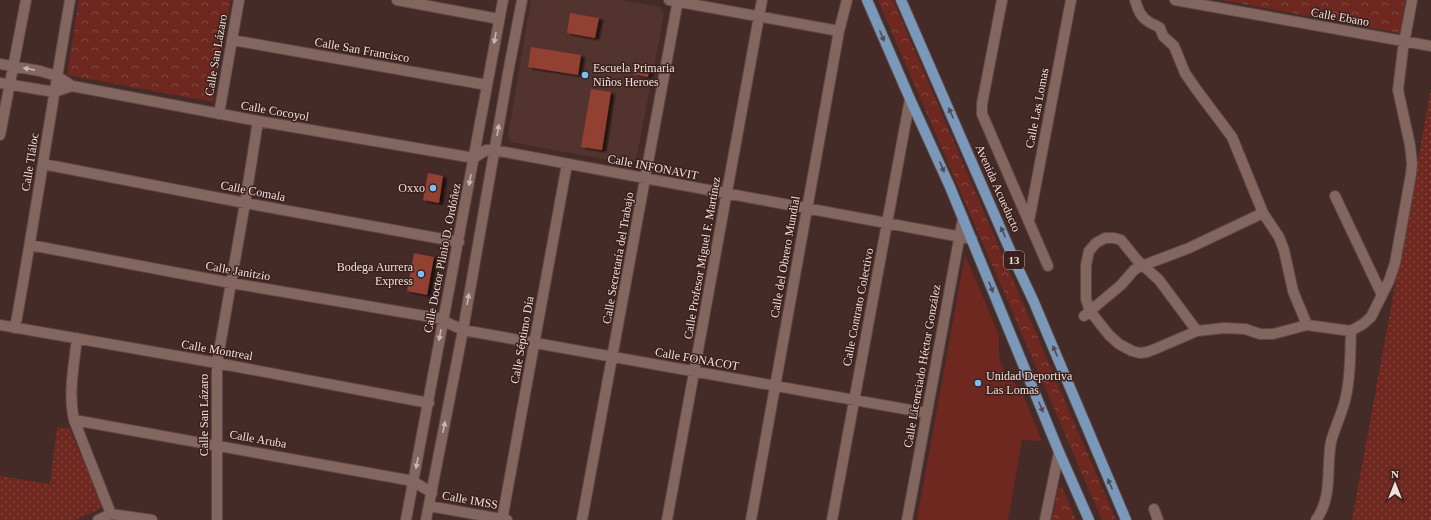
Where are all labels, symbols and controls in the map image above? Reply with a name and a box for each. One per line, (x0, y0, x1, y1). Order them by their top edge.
street label: Calle Ebano (1310, 5, 1370, 29)
street label: Calle San Lázaro (202, 13, 230, 97)
one-way arrow (880, 30, 886, 42)
one-way arrow (492, 32, 498, 44)
street label: Calle San Francisco (314, 35, 410, 65)
place label: Escuela Primaria Niños Heroes (593, 61, 675, 89)
one-way arrow (22, 66, 35, 72)
street label: Calle Las Lomas (1022, 66, 1052, 149)
marker: Escuela Primaria Niños Heroes (580, 70, 590, 80)
street label: Calle Cocoyol (240, 98, 311, 124)
one-way arrow (947, 107, 953, 119)
one-way arrow (495, 123, 501, 136)
street label: Calle Tláloc (18, 132, 42, 192)
street label: Avenida Acueducto (972, 142, 1024, 234)
street label: Calle INFONAVIT (606, 151, 700, 183)
one-way arrow (939, 162, 945, 174)
one-way arrow (467, 174, 473, 186)
street label: Calle Profesor Miguel F. Martínez (681, 176, 723, 340)
street label: Calle Comala (219, 178, 287, 204)
place label: Oxxo (398, 181, 425, 195)
street label: Calle Doctor Plinio D. Ordóñez (421, 182, 463, 334)
marker: Oxxo (428, 183, 438, 193)
street label: Calle Secretaría del Trabajo (600, 191, 636, 325)
street label: Calle del Obrero Mundial (767, 194, 803, 319)
one-way arrow (999, 226, 1005, 238)
street label: Calle Contrato Colectivo (840, 247, 876, 367)
road number: 13 (1004, 251, 1024, 269)
street label: Calle Janitzio (204, 258, 272, 284)
place label: Bodega Aurrera Express (337, 260, 414, 288)
marker: Bodega Aurrera Express (416, 269, 426, 279)
one-way arrow (989, 282, 995, 294)
street label: Calle Licenciado Héctor González (901, 283, 943, 449)
one-way arrow (465, 293, 471, 305)
street label: Calle Séptimo Día (507, 294, 537, 385)
one-way arrow (437, 329, 443, 341)
street label: Calle Montreal (180, 337, 254, 363)
street label: Calle FONACOT (654, 345, 741, 373)
one-way arrow (1052, 346, 1058, 357)
place label: Unidad Deportiva Las Lomas (986, 369, 1073, 397)
street label: Calle San Lázaro (197, 374, 211, 456)
marker: Unidad Deportiva Las Lomas (973, 378, 983, 388)
one-way arrow (1038, 402, 1044, 414)
one-way arrow (442, 421, 448, 433)
street label: Calle Aruba (228, 427, 288, 451)
one-way arrow (413, 457, 419, 469)
north arrow (1375, 464, 1415, 504)
text: N (1391, 468, 1399, 480)
one-way arrow (1107, 479, 1113, 490)
street label: Calle IMSS (441, 488, 499, 512)

